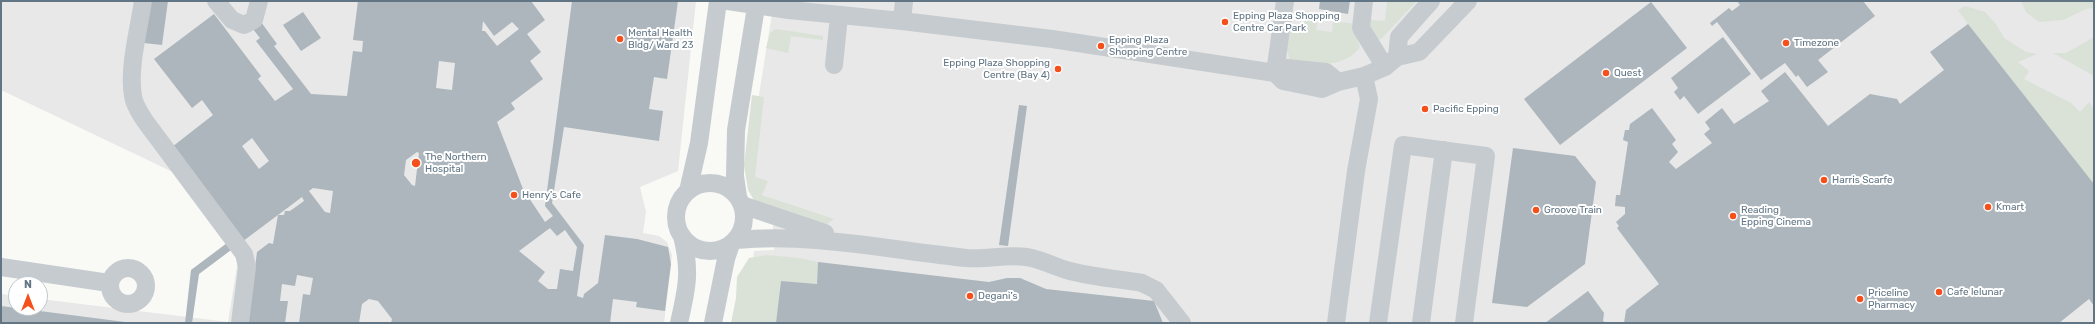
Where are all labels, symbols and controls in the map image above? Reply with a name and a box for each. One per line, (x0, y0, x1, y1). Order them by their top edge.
place label: Epping Plaza Shopping Centre Car Park (1233, 10, 1340, 34)
marker: Epping Plaza Shopping Centre Car Park (1220, 17, 1230, 27)
place label: Mental Health Bldg/ Ward 23 (628, 27, 694, 50)
marker: Mental Health Bldg/ Ward 23 (615, 34, 625, 44)
place label: Epping Plaza Shopping Centre (1109, 34, 1187, 58)
place label: Timezone (1794, 37, 1839, 49)
marker: Timezone (1781, 38, 1791, 48)
marker: Epping Plaza Shopping Centre (1096, 41, 1106, 51)
place label: Epping Plaza Shopping Centre (Bay 4) (943, 57, 1050, 80)
marker: Epping Plaza Shopping Centre (Bay 4) (1053, 64, 1063, 74)
place label: Quest (1614, 67, 1641, 79)
marker: Quest (1601, 68, 1611, 78)
place label: Pacific Epping (1433, 103, 1499, 115)
marker: Pacific Epping (1420, 104, 1430, 114)
place label: The Northern Hospital (425, 151, 487, 174)
marker: The Northern Hospital (410, 157, 422, 169)
place label: Harris Scarfe (1832, 174, 1893, 186)
marker: Harris Scarfe (1819, 175, 1829, 185)
place label: Henry's Cafe (522, 189, 581, 201)
marker: Henry's Cafe (509, 190, 519, 200)
place label: Kmart (1996, 201, 2024, 213)
marker: Kmart (1983, 202, 1993, 212)
place label: Groove Train (1544, 204, 1602, 216)
place label: Reading Epping Cinema (1741, 204, 1811, 228)
marker: Groove Train (1531, 205, 1541, 215)
marker: Reading Epping Cinema (1728, 211, 1738, 221)
north arrow (8, 276, 48, 316)
text: N (24, 278, 32, 291)
place label: Cafe lelunar (1947, 286, 2003, 298)
place label: Priceline Pharmacy (1868, 287, 1915, 310)
marker: Cafe lelunar (1934, 287, 1944, 297)
place label: Degani's (978, 290, 1018, 302)
marker: Degani's (965, 291, 975, 301)
marker: Priceline Pharmacy (1855, 294, 1865, 304)

